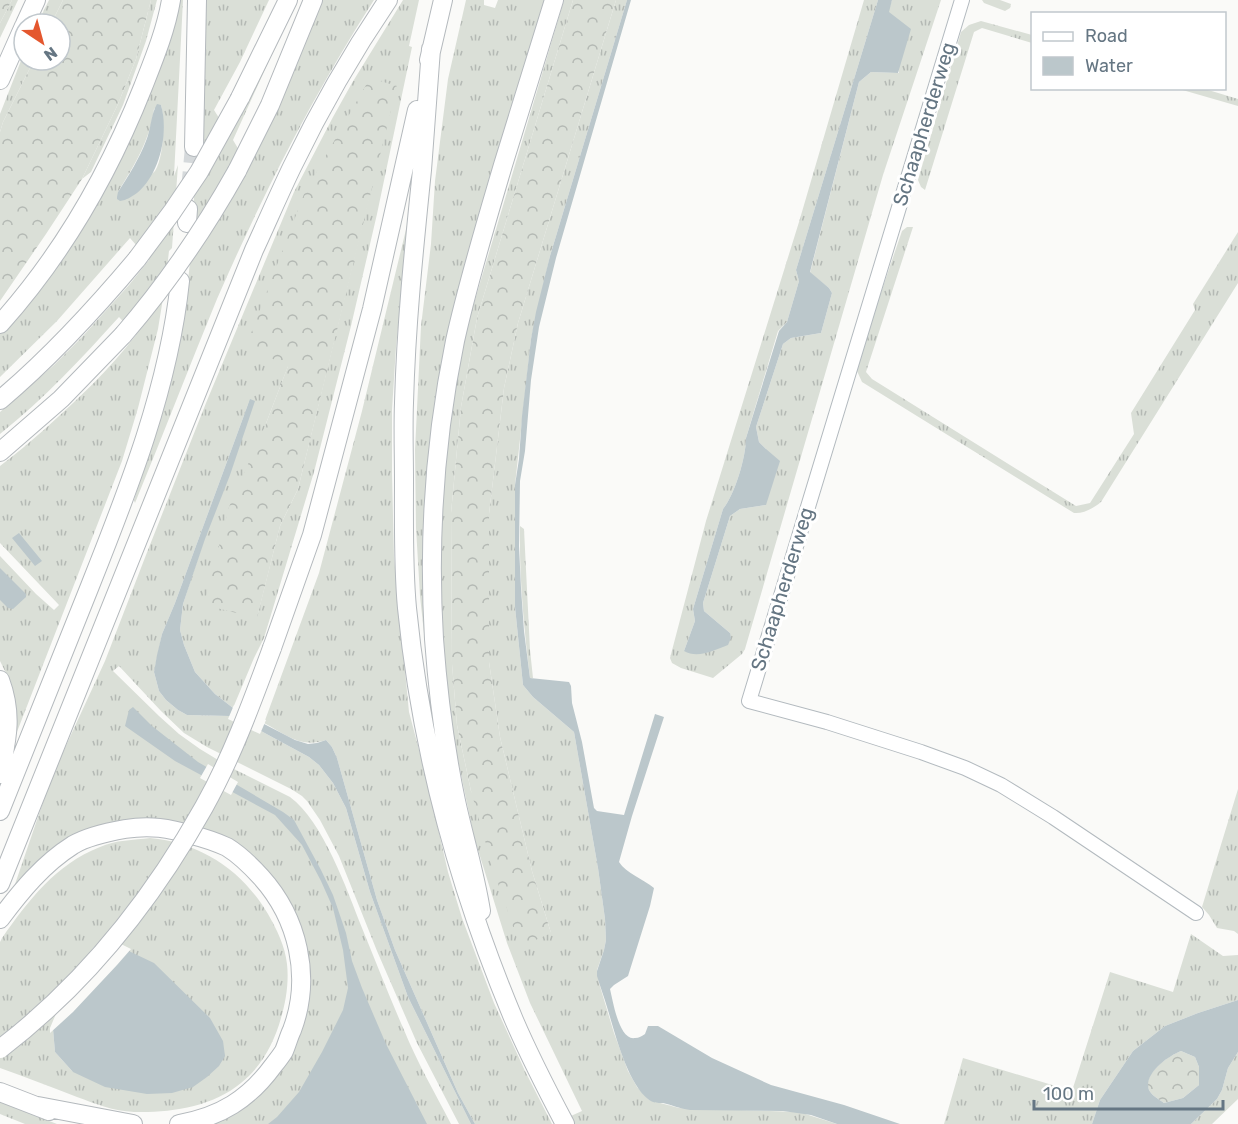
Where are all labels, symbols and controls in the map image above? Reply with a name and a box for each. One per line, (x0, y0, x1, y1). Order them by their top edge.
north arrow (12, 12, 72, 72)
legend (1031, 12, 1226, 90)
text: Road (1085, 25, 1128, 47)
street label: Schaapherderweg (888, 39, 960, 209)
text: N (40, 43, 61, 65)
text: Water (1085, 55, 1133, 77)
street label: Schaapherderweg (746, 504, 818, 674)
scale bar (1034, 1073, 1223, 1111)
text: 100 m (1043, 1083, 1094, 1105)

